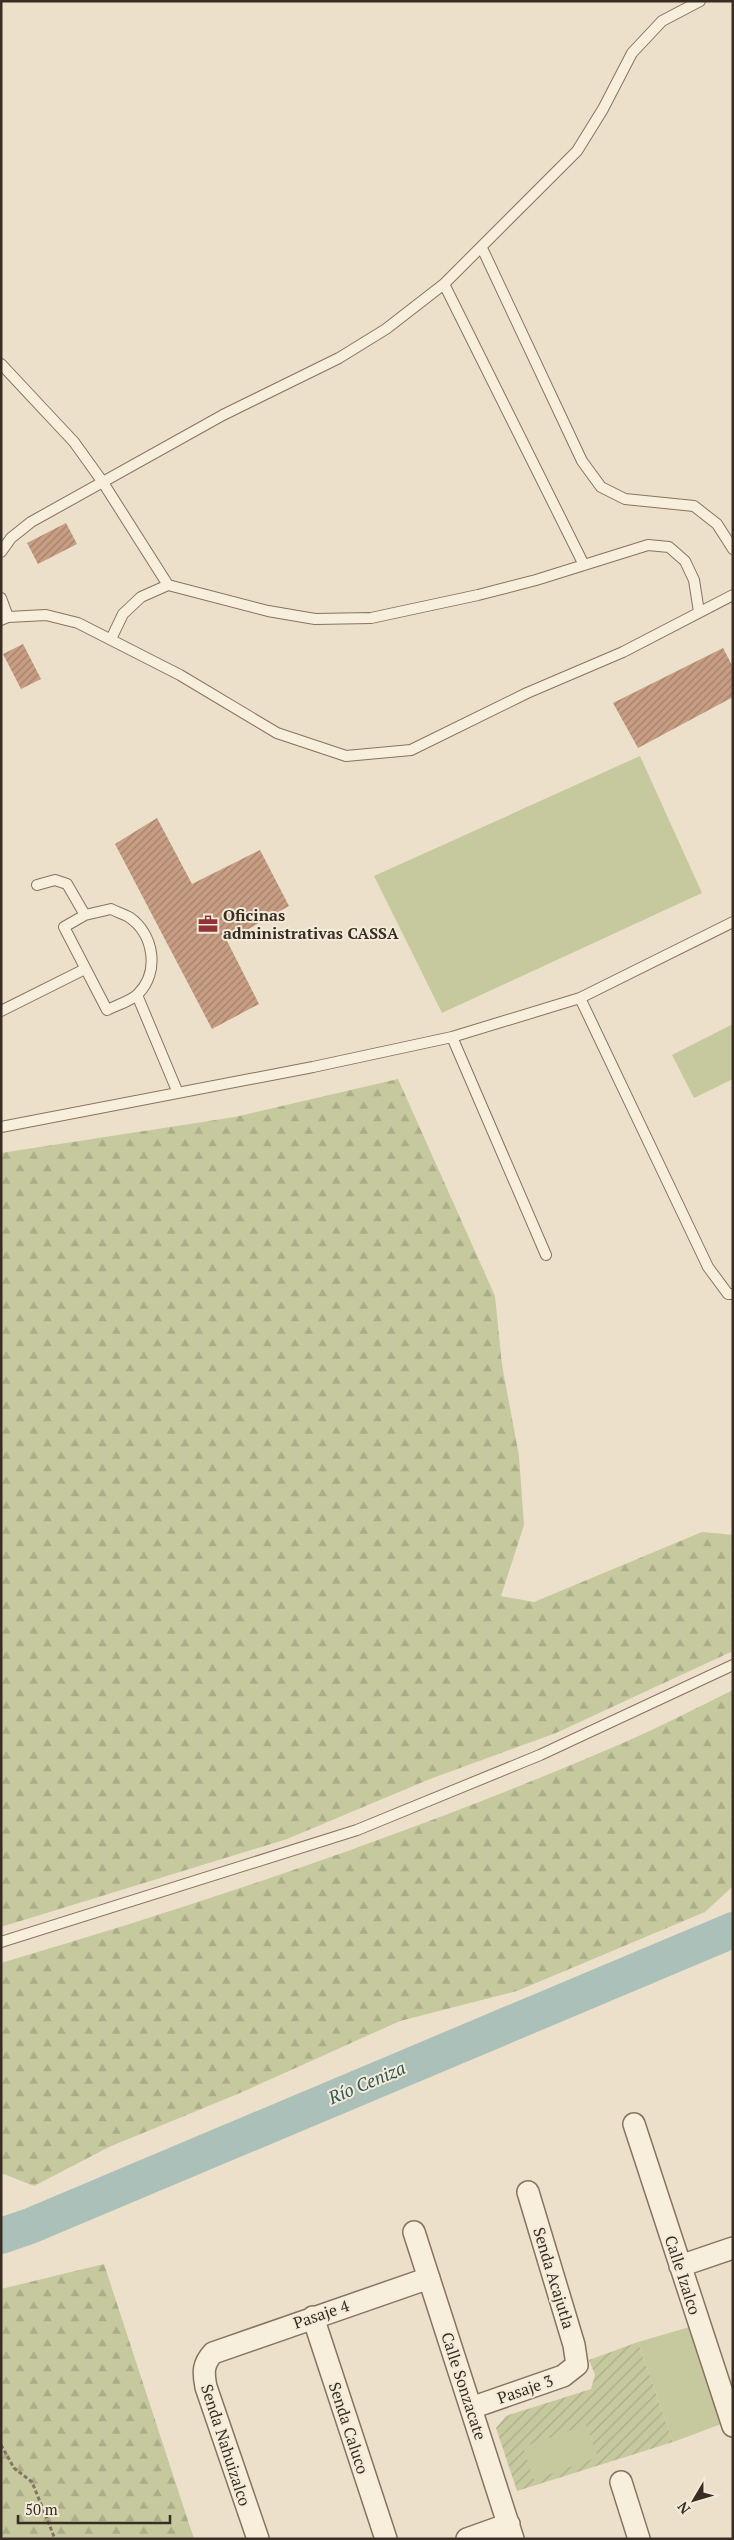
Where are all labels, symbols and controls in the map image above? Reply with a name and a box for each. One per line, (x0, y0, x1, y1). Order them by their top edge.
place label: Oficinas administrativas CASSA (223, 904, 399, 944)
office icon: Oficinas administrativas CASSA (197, 913, 219, 935)
water label: Río Ceniza (323, 2055, 409, 2109)
street label: Senda Acajutla (528, 2224, 580, 2332)
street label: Calle Izalco (660, 2232, 706, 2318)
street label: Pasaje 4 (290, 2294, 352, 2334)
street label: Calle Sonzacate (436, 2329, 492, 2443)
street label: Pasaje 3 (494, 2369, 556, 2409)
street label: Senda Caluco (324, 2379, 374, 2477)
street label: Senda Nahuizalco (196, 2381, 256, 2509)
north arrow (669, 2475, 719, 2525)
scale bar (18, 2492, 170, 2524)
text: N (672, 2498, 694, 2518)
text: 50 m (25, 2499, 58, 2519)

